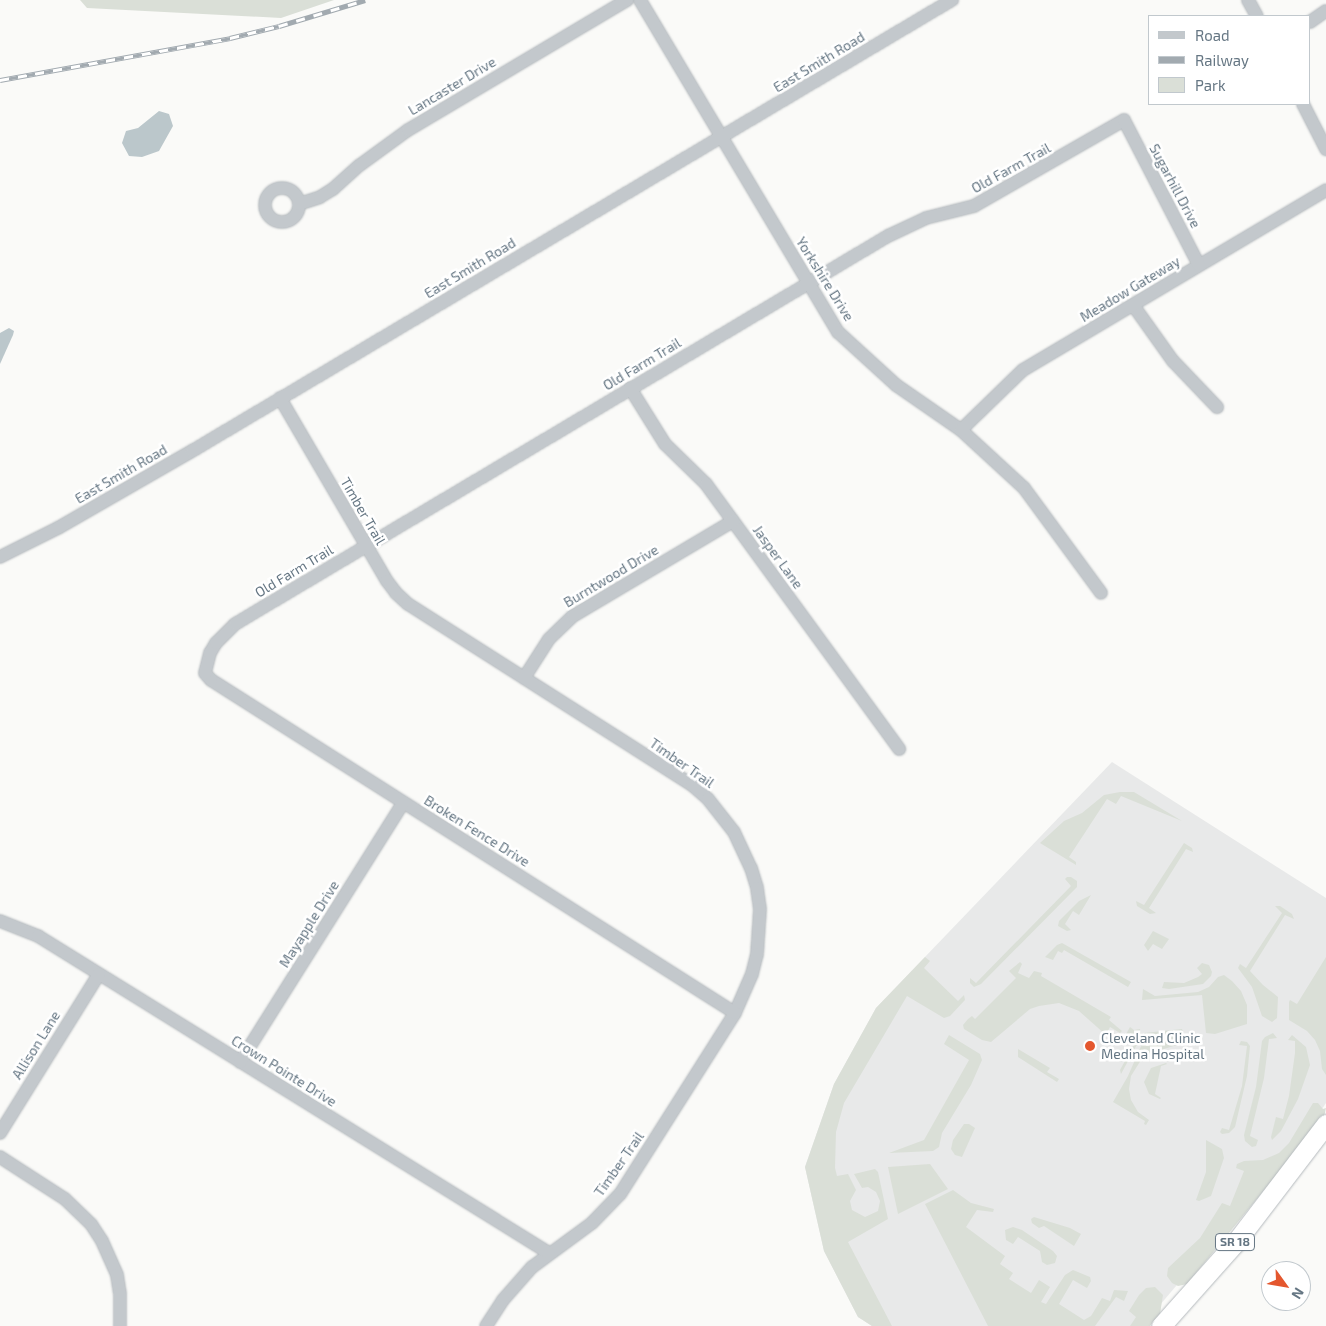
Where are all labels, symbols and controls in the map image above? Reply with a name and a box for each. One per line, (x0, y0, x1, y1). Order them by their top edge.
legend (1148, 15, 1311, 105)
text: Road (1195, 26, 1230, 44)
street label: East Smith Road (770, 28, 868, 96)
text: Railway (1195, 51, 1249, 69)
street label: Lancaster Drive (405, 53, 499, 119)
text: Park (1195, 76, 1226, 94)
street label: Old Farm Trail (968, 139, 1054, 197)
street label: Sugarhill Drive (1146, 141, 1204, 231)
street label: East Smith Road (421, 234, 519, 302)
street label: Yorkshire Drive (793, 234, 857, 324)
street label: Meadow Gateway (1077, 252, 1183, 326)
street label: Old Farm Trail (600, 334, 684, 394)
street label: East Smith Road (72, 441, 170, 507)
street label: Timber Trail (337, 474, 389, 548)
street label: Jasper Lane (749, 522, 807, 592)
street label: Old Farm Trail (252, 541, 336, 601)
street label: Burntwood Drive (561, 541, 661, 611)
street label: Timber Trail (646, 734, 718, 792)
street label: Broken Fence Drive (421, 792, 533, 870)
street label: Mayapple Drive (276, 877, 342, 971)
street label: Allison Lane (8, 1008, 64, 1082)
place label: Cleveland Clinic Medina Hospital (1101, 1030, 1204, 1062)
street label: Crown Pointe Drive (228, 1032, 340, 1110)
marker: Cleveland Clinic Medina Hospital (1083, 1039, 1097, 1053)
street label: Timber Trail (590, 1128, 648, 1200)
road number: SR 18 (1214, 1232, 1256, 1252)
north arrow (1261, 1261, 1311, 1311)
text: N (1288, 1285, 1308, 1302)

